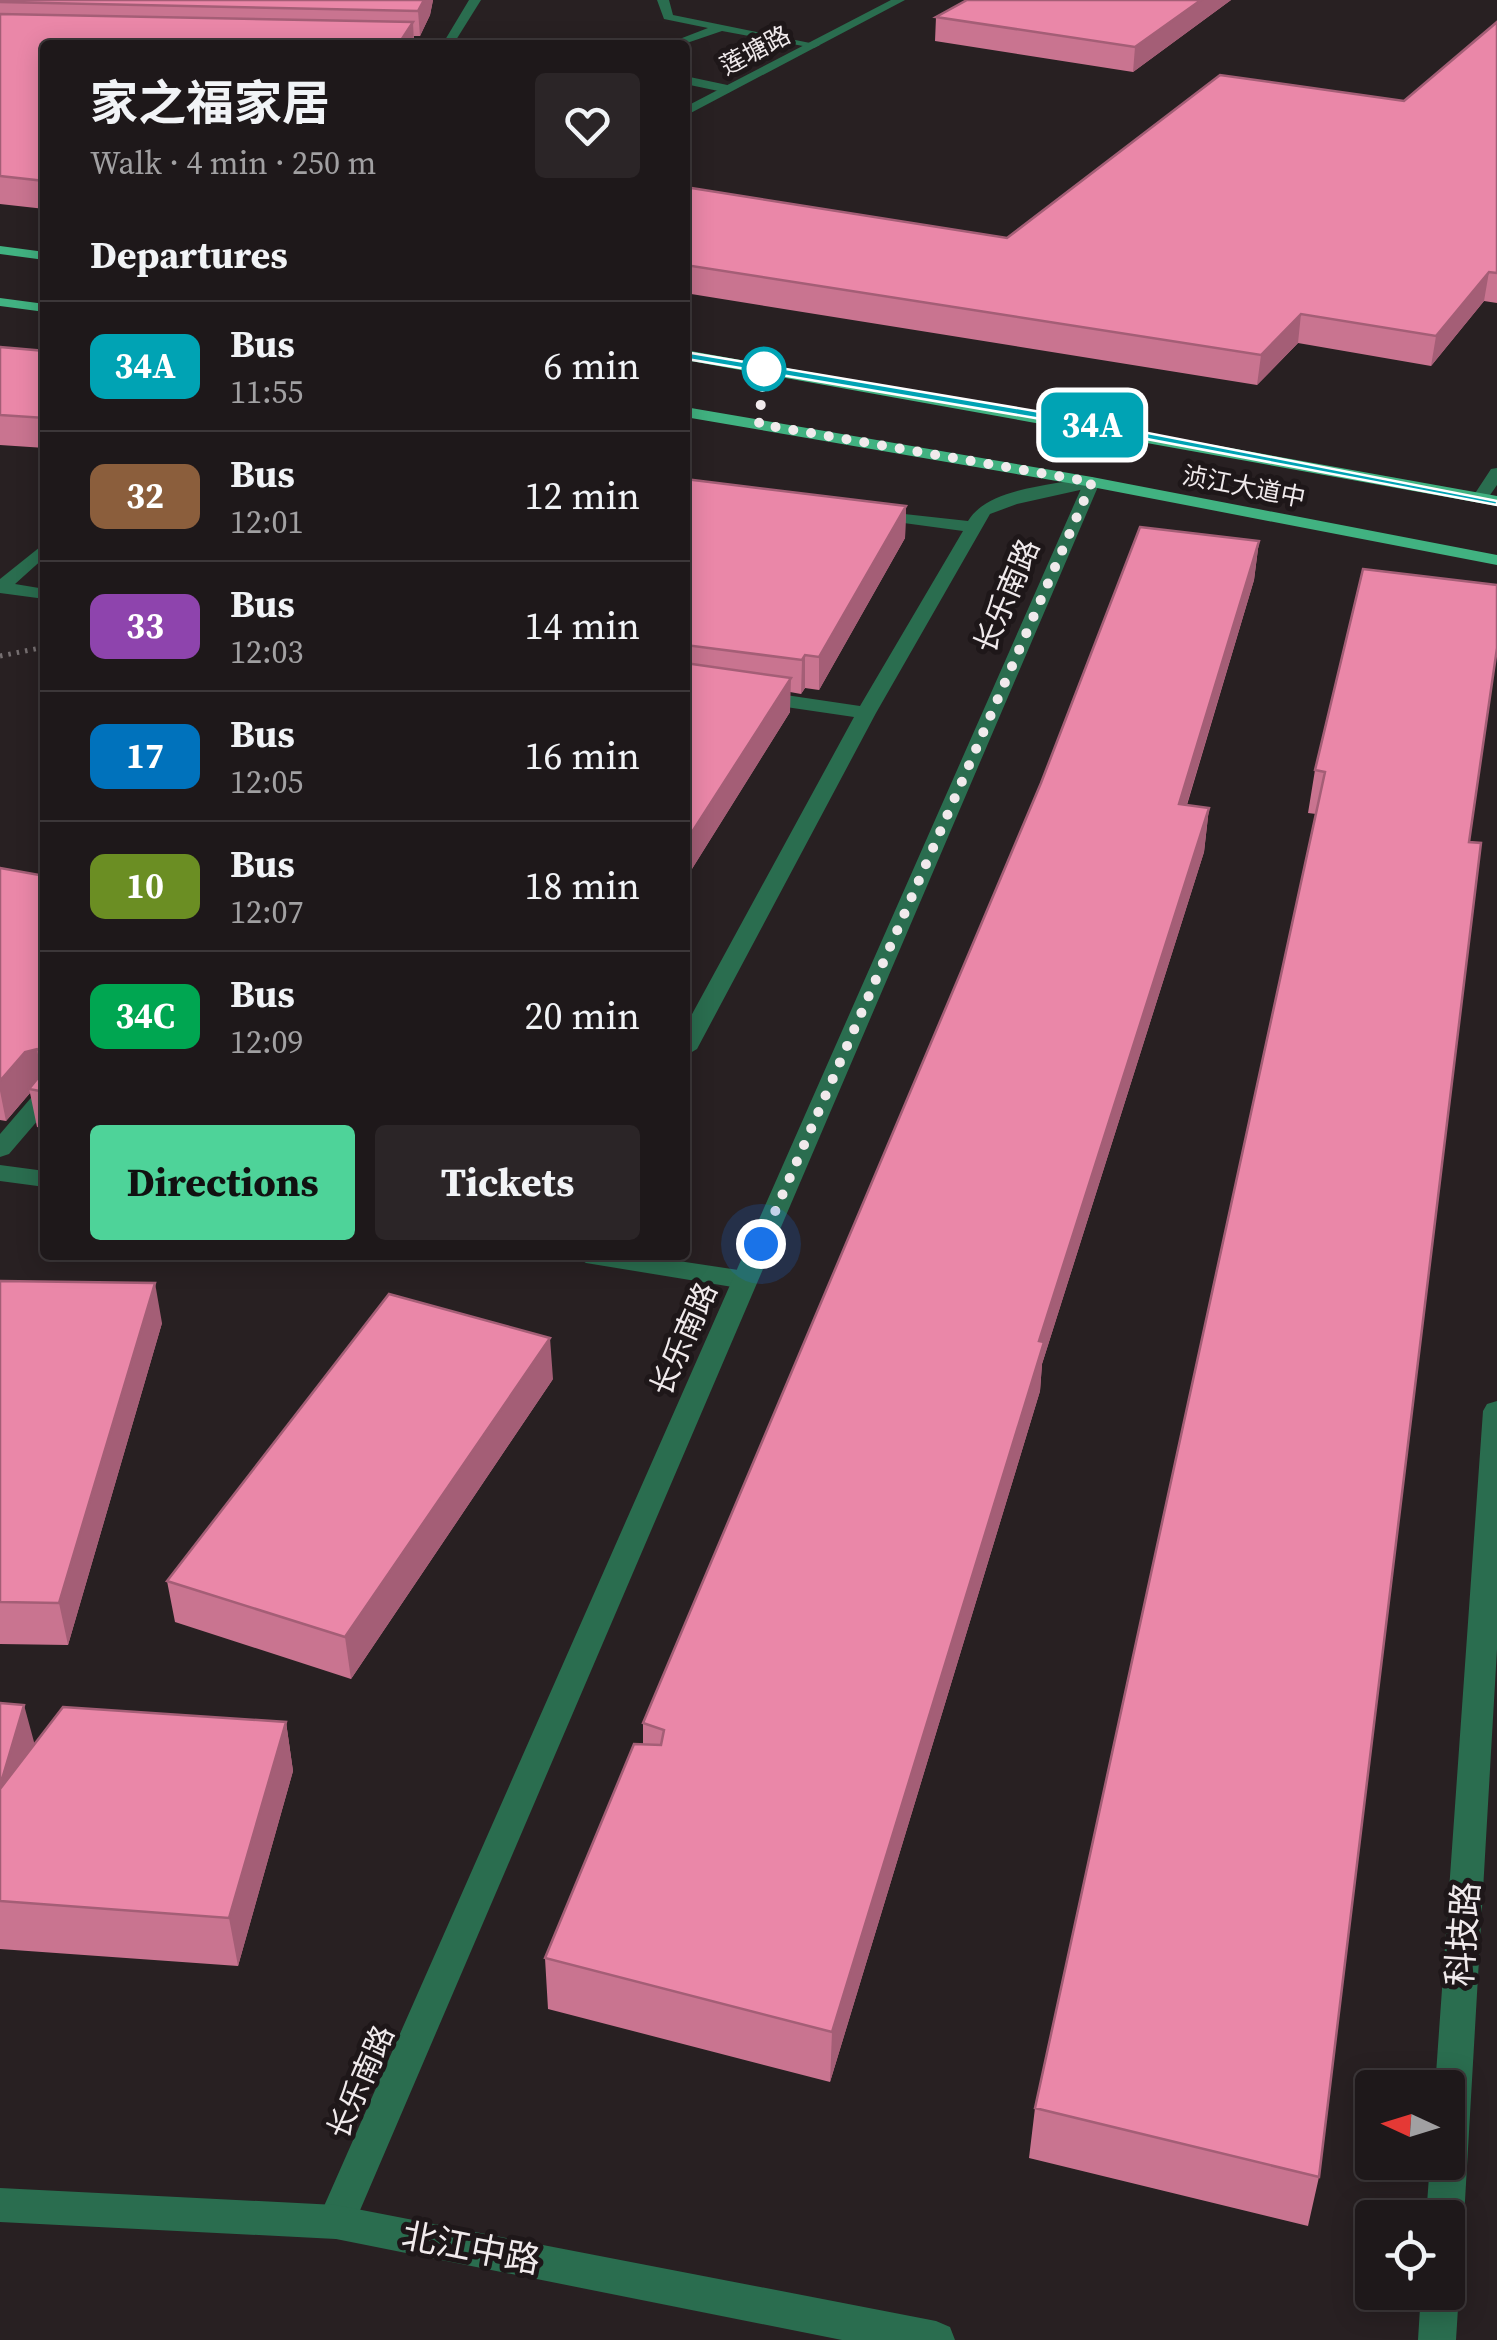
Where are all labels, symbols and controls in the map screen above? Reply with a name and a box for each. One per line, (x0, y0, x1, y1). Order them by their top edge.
street label: 莲塘路 (714, 17, 796, 83)
text: 家之福家居 (90, 70, 330, 136)
button: heart (535, 73, 640, 178)
text: Walk · 4 min · 250 m (90, 141, 376, 185)
text: Departures (90, 229, 288, 281)
text: Bus (230, 318, 295, 370)
text: 6 min (544, 340, 640, 392)
text: 34A (114, 342, 176, 390)
unlabelled marker (743, 348, 785, 390)
text: 11:55 (230, 370, 304, 414)
line badge: 34A (1034, 392, 1150, 458)
text: 34A (1061, 401, 1123, 449)
text: Bus (230, 448, 295, 500)
street label: 浈江大道中 (1179, 457, 1309, 515)
text: 12 min (525, 470, 640, 522)
text: 32 (126, 472, 164, 520)
text: 12:01 (230, 500, 304, 544)
street label: 长乐南路 (964, 533, 1049, 659)
text: Bus (230, 578, 295, 630)
text: 14 min (525, 600, 640, 652)
text: 33 (126, 602, 164, 650)
text: 12:03 (230, 630, 304, 674)
text: Bus (230, 708, 295, 760)
text: 16 min (525, 730, 640, 782)
text: 17 (126, 732, 164, 780)
text: 12:05 (230, 760, 304, 804)
text: Bus (230, 838, 295, 890)
text: 18 min (525, 860, 640, 912)
text: 10 (126, 862, 164, 910)
text: 12:07 (230, 890, 304, 934)
text: Bus (230, 968, 295, 1020)
text: 20 min (525, 990, 640, 1042)
text: 34C (115, 992, 175, 1040)
text: 12:09 (230, 1020, 304, 1064)
button: Directions (90, 1125, 355, 1240)
button: Tickets (375, 1125, 640, 1240)
your location (736, 1219, 786, 1269)
street label: 长乐南路 (640, 1276, 727, 1402)
street label: 科技路 (1435, 1880, 1491, 1988)
street label: 长乐南路 (317, 2019, 404, 2145)
north arrow (1355, 2070, 1465, 2180)
map controls (1355, 2070, 1465, 2310)
button: locate (1355, 2200, 1465, 2310)
street label: 北江中路 (398, 2211, 544, 2285)

